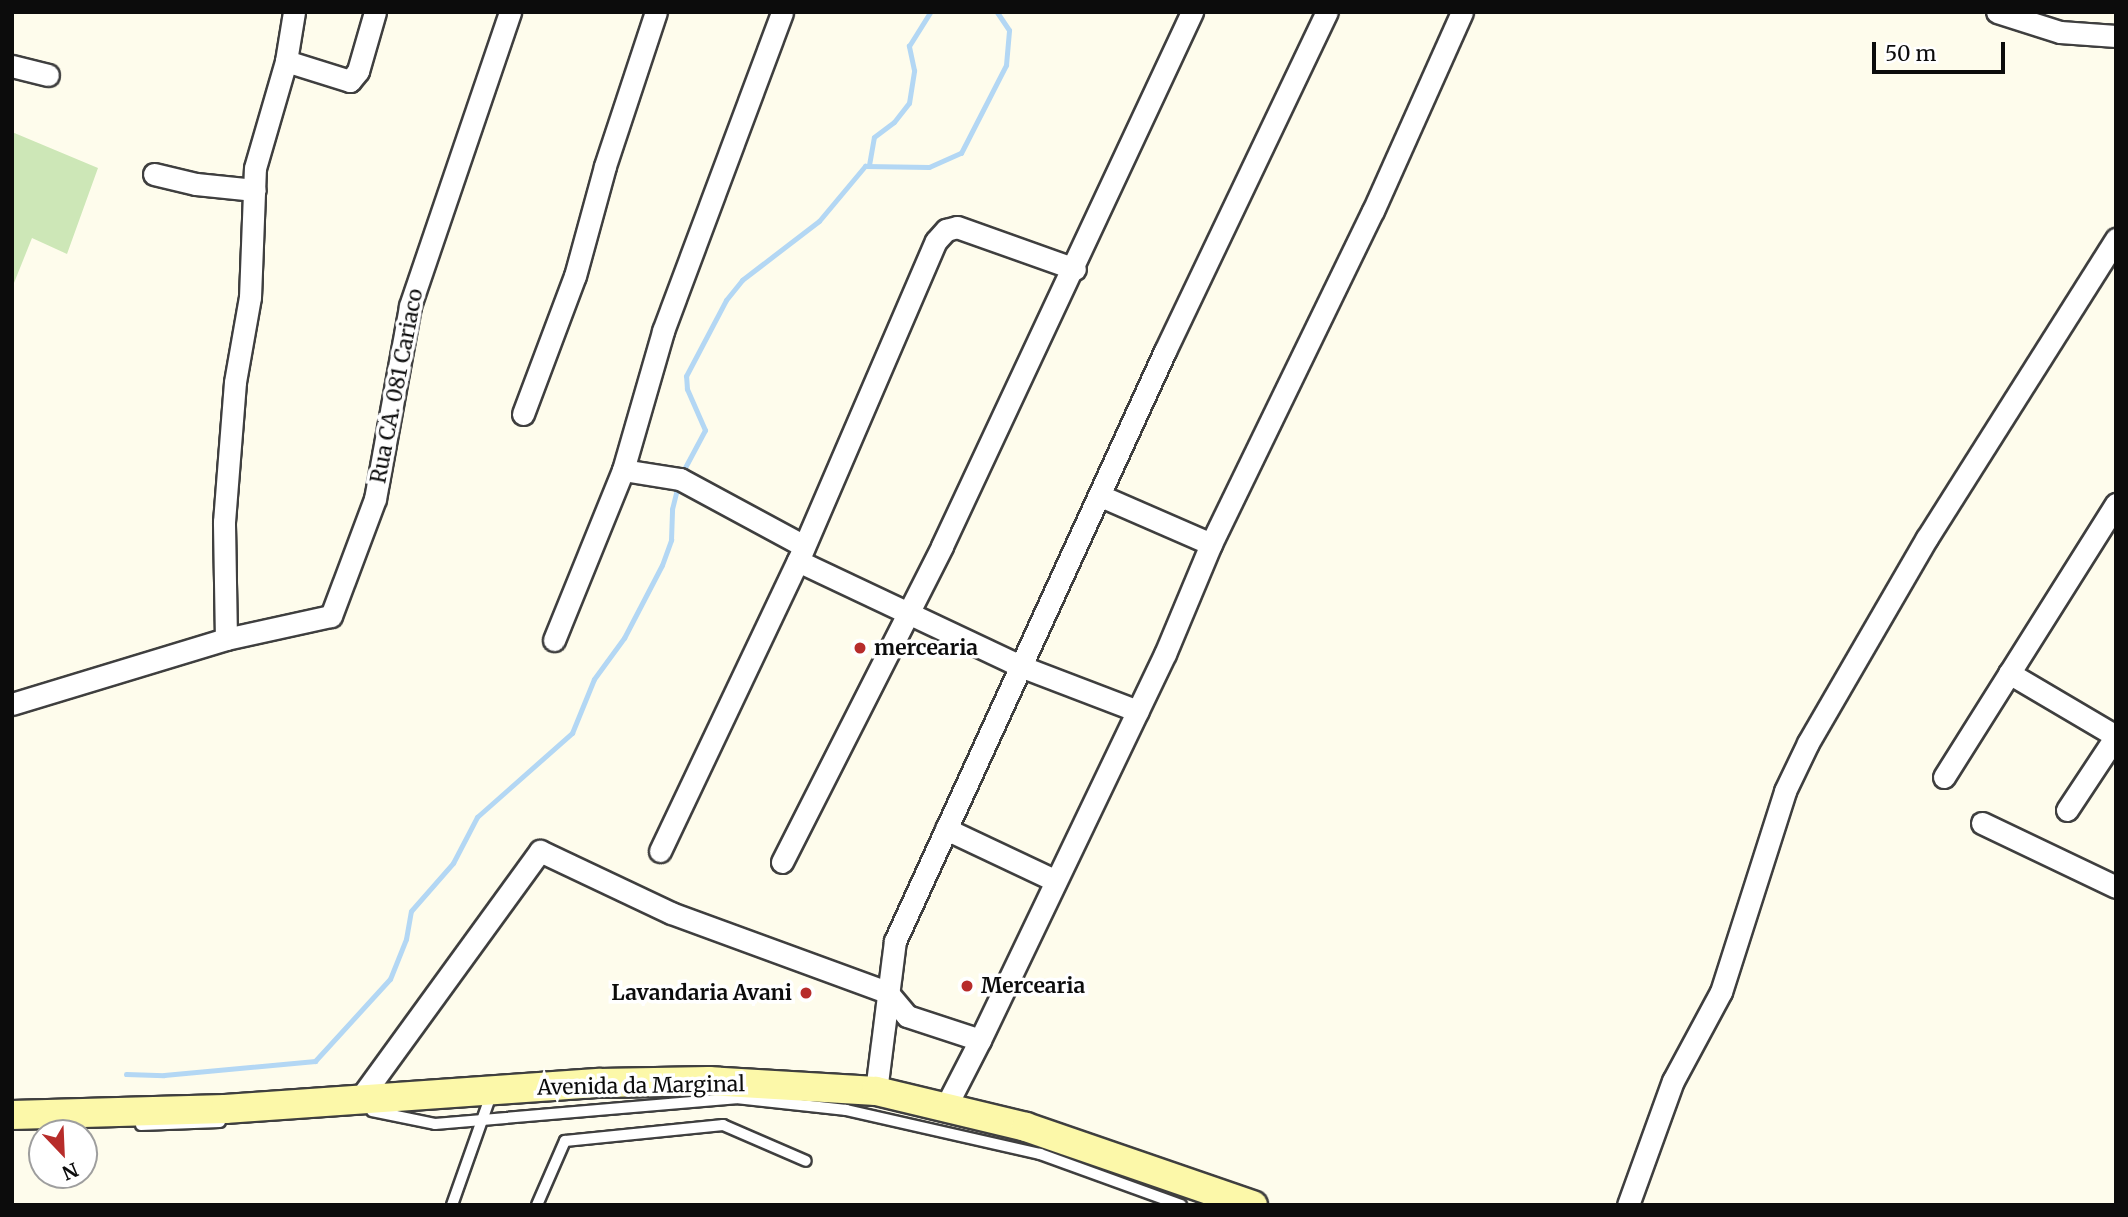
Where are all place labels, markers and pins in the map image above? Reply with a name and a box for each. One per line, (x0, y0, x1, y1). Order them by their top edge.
place label: mercearia (874, 635, 978, 661)
marker: mercearia (852, 640, 868, 656)
place label: Mercearia (981, 973, 1085, 999)
marker: Mercearia (959, 978, 975, 994)
place label: Lavandaria Avani (611, 980, 792, 1006)
marker: Lavandaria Avani (798, 985, 814, 1001)

